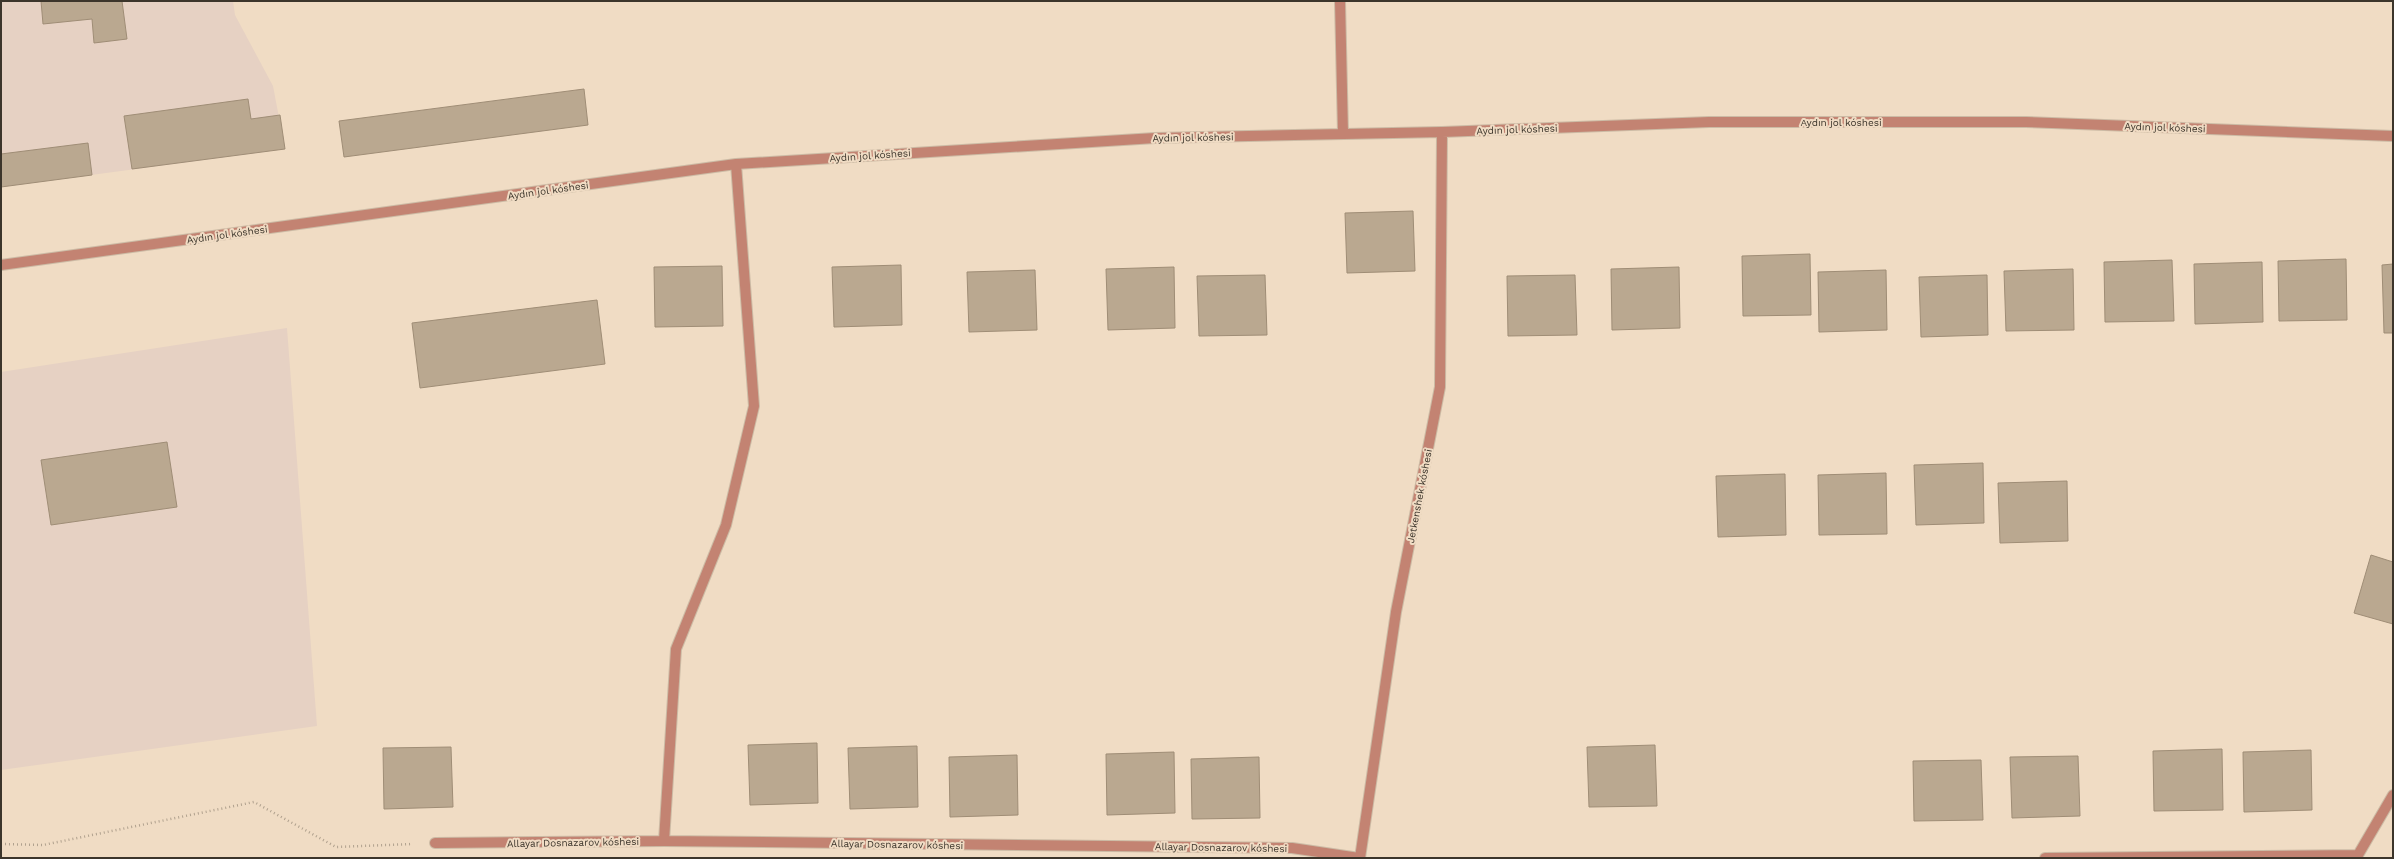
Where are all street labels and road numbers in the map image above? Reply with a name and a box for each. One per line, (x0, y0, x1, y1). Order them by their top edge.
street label: Aydın jol kóshesi (1800, 117, 1882, 128)
street label: Aydın jol kóshesi (2124, 121, 2206, 134)
street label: Aydın jol kóshesi (1476, 123, 1558, 136)
street label: Aydın jol kóshesi (1152, 131, 1234, 144)
street label: Aydın jol kóshesi (829, 147, 911, 164)
street label: Aydın jol kóshesi (507, 179, 589, 202)
street label: Aydın jol kóshesi (186, 223, 268, 246)
street label: Jetkenshek kóshesi (1405, 448, 1434, 544)
street label: Allayar Dosnazarov kóshesi (507, 836, 639, 849)
street label: Allayar Dosnazarov kóshesi (831, 838, 963, 851)
street label: Allayar Dosnazarov kóshesi (1155, 841, 1287, 854)

